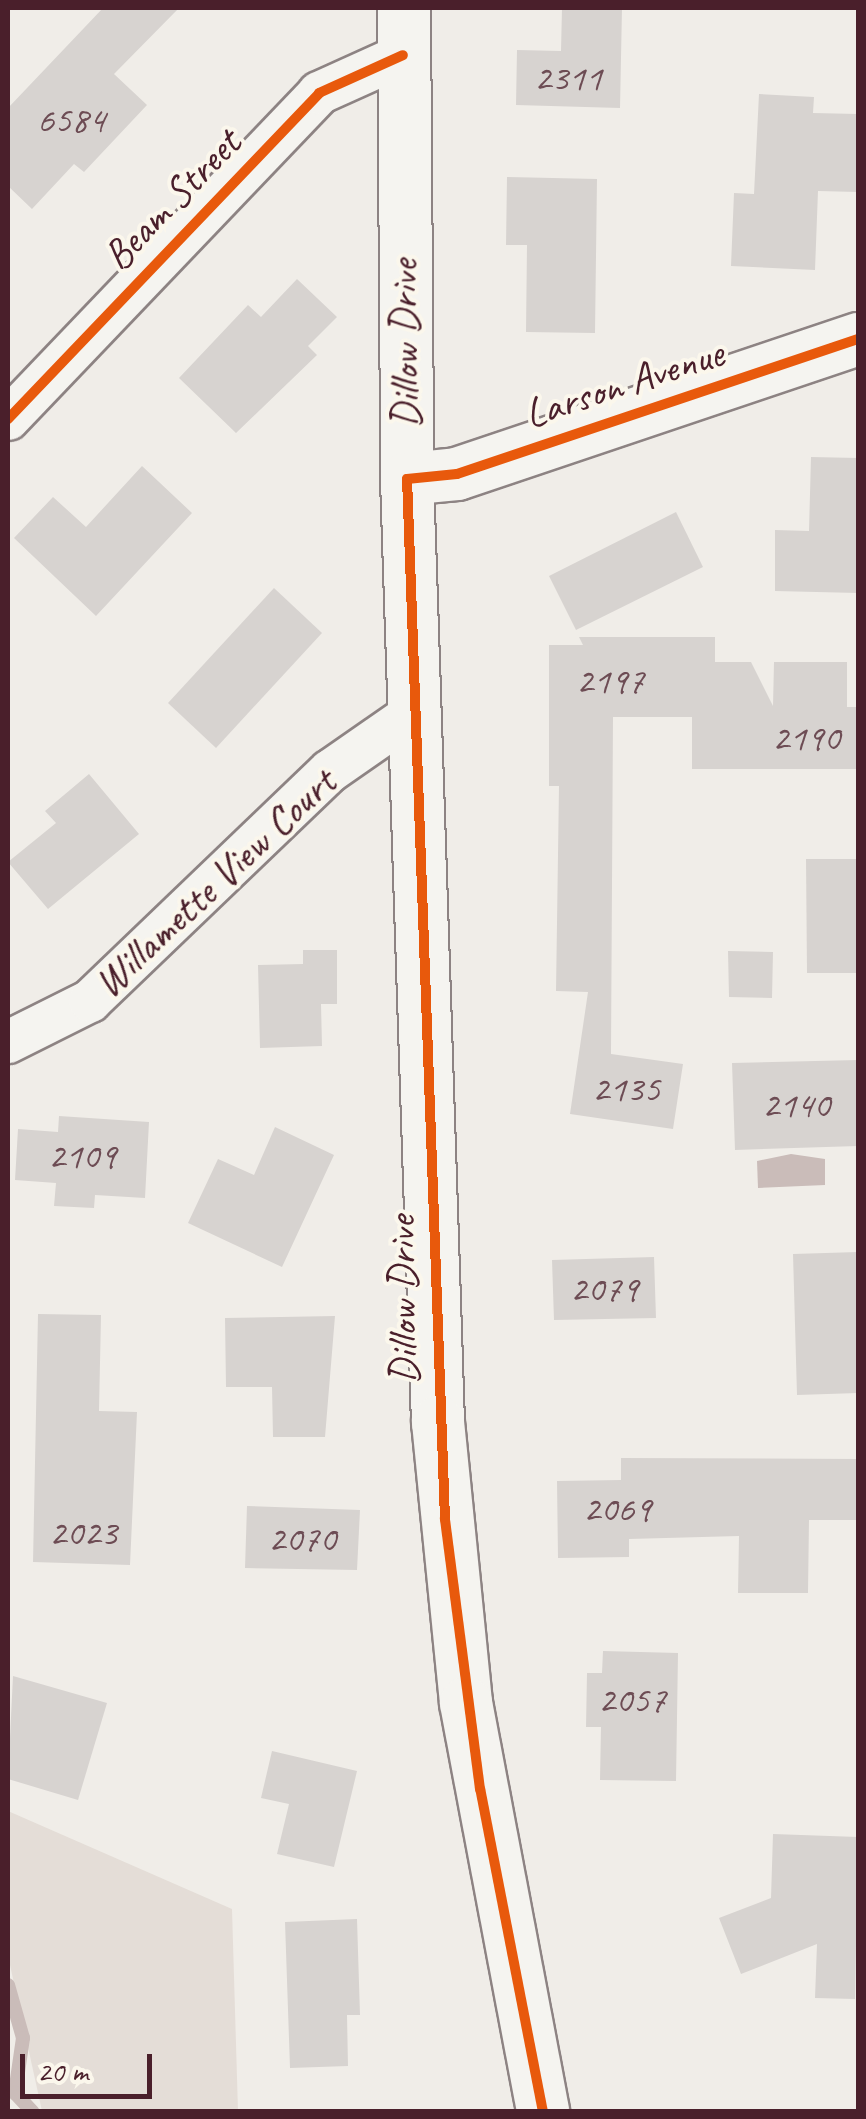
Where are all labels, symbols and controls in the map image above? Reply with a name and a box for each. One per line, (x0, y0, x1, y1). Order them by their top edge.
house number: 2311 (534, 55, 602, 101)
house number: 6584 (37, 97, 105, 143)
street label: Beam Street (92, 119, 252, 281)
street label: Dillow Drive (378, 259, 432, 429)
street label: Larson Avenue (518, 328, 730, 440)
house number: 2197 (576, 658, 644, 704)
house number: 2190 (772, 715, 840, 761)
street label: Willamette View Court (84, 758, 346, 1008)
house number: 2135 (592, 1066, 660, 1112)
house number: 2140 (762, 1082, 830, 1128)
house number: 2109 (48, 1133, 116, 1179)
street label: Dillow Drive (376, 1215, 430, 1385)
house number: 2079 (570, 1266, 638, 1312)
house number: 2069 (583, 1486, 651, 1532)
house number: 2023 (49, 1510, 117, 1556)
house number: 2070 (268, 1516, 336, 1562)
house number: 2057 (598, 1677, 666, 1723)
scale bar (25, 2034, 158, 2096)
text: 20 m (37, 2052, 88, 2090)

